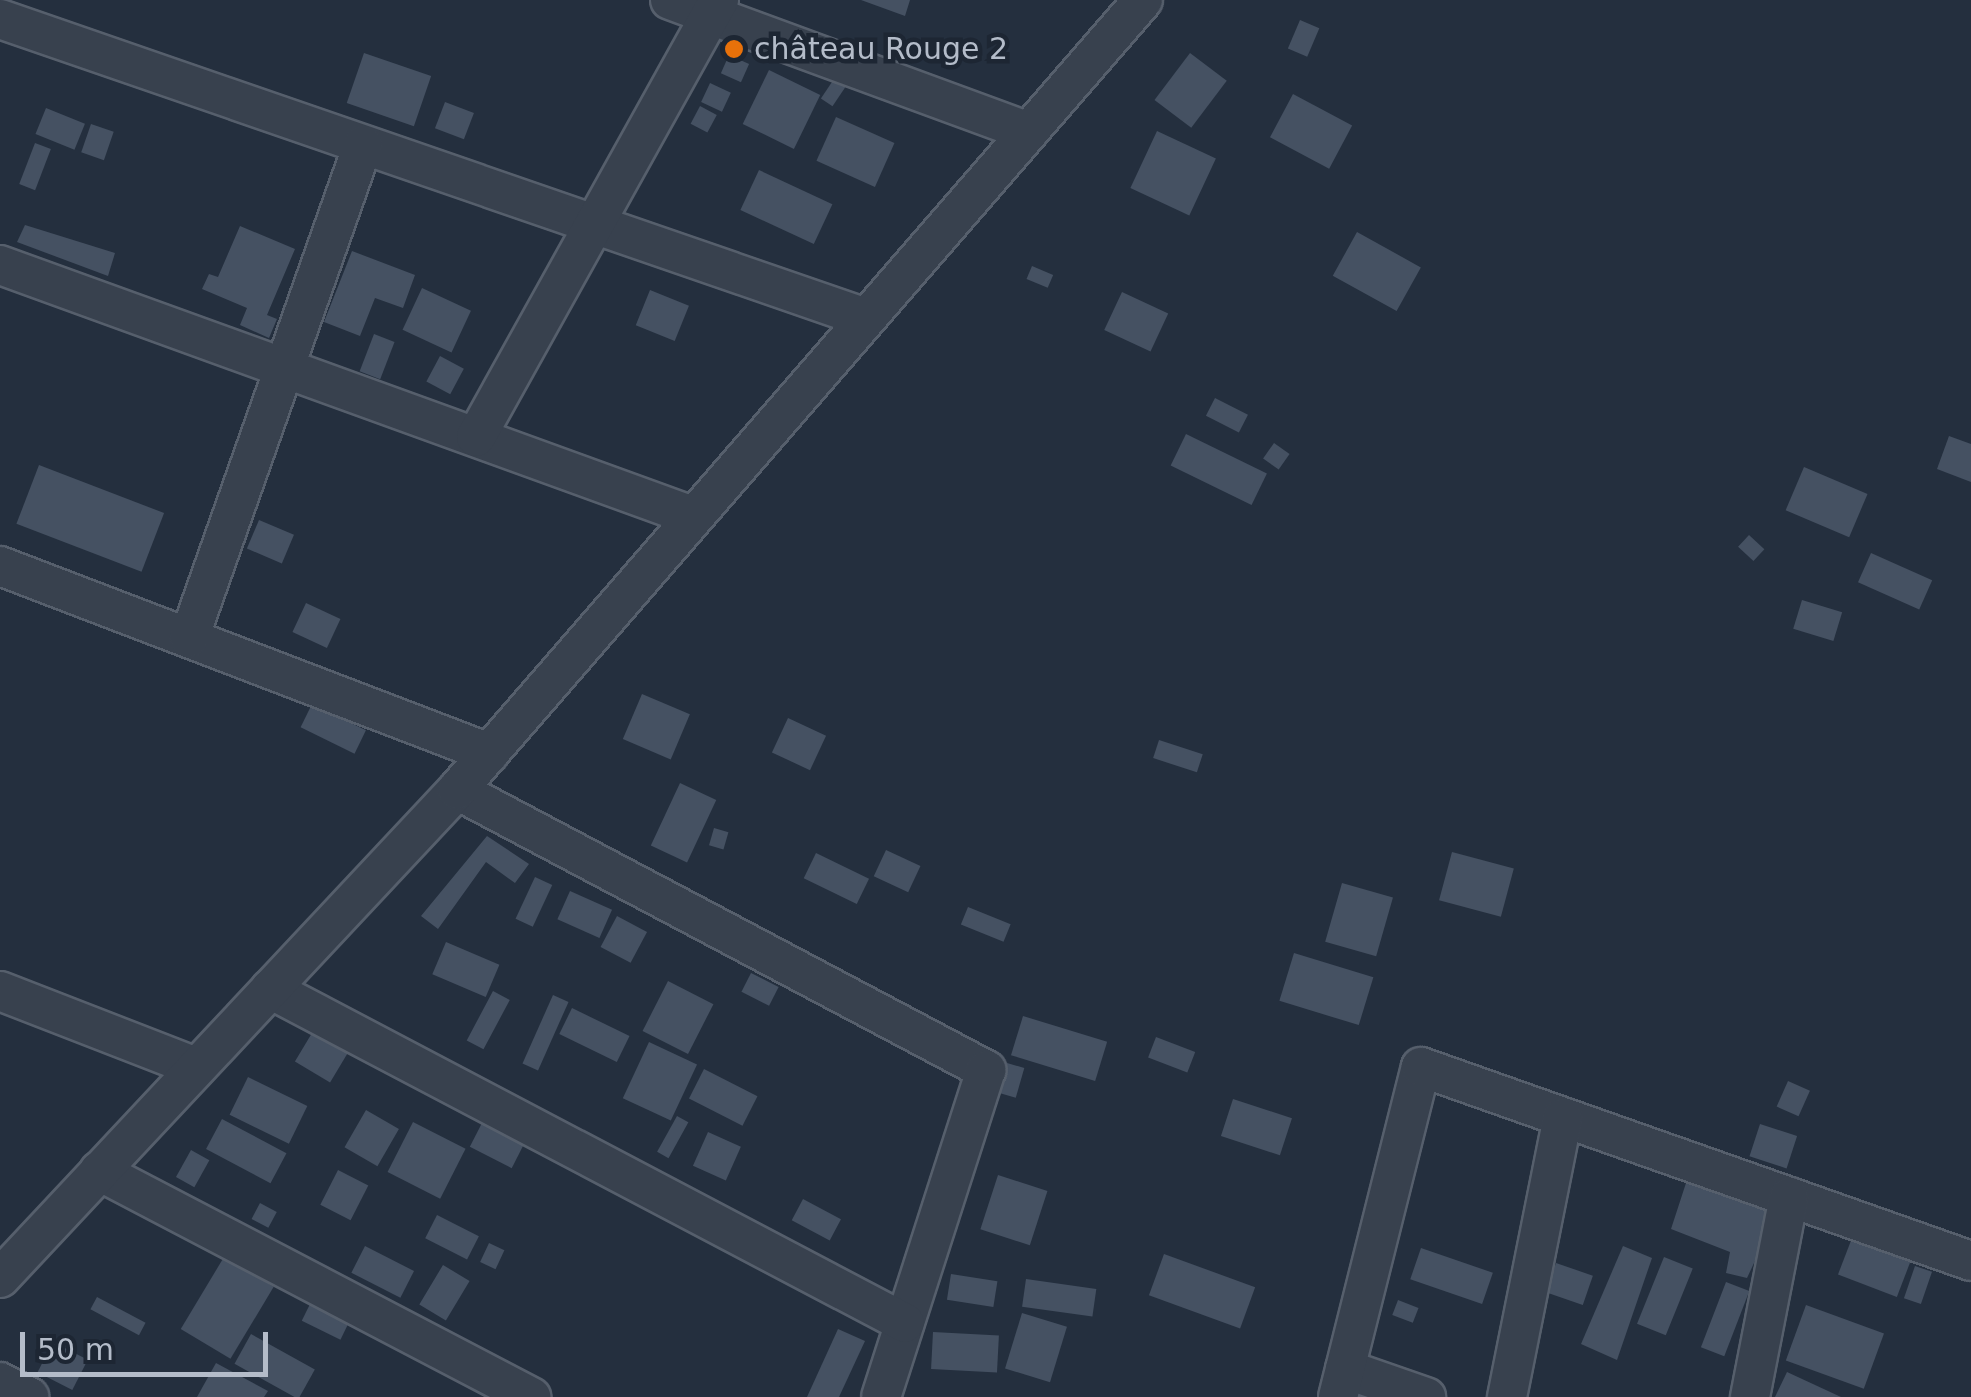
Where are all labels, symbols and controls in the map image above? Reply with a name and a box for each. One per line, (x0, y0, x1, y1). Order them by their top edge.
place label: château Rouge 2 (754, 31, 1008, 67)
marker: château Rouge 2 (723, 38, 745, 60)
scale bar (25, 1312, 272, 1374)
text: 50 m (37, 1332, 114, 1367)

